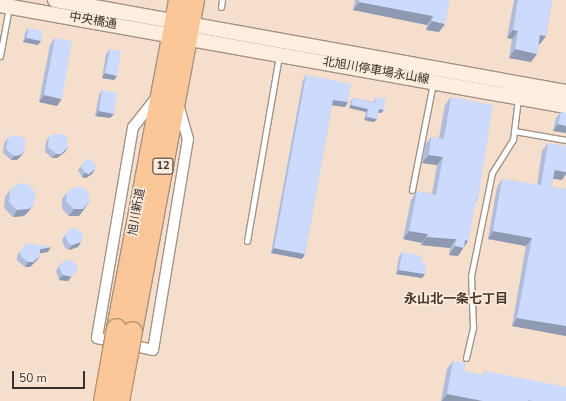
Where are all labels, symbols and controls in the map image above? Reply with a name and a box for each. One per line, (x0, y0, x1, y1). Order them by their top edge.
street label: 中央橋通 (68, 10, 118, 32)
street label: 北旭川停車場永山線 (322, 55, 430, 87)
road number: 12 (152, 157, 174, 175)
street label: 旭川新道 (126, 187, 148, 237)
district label: 永山北一条七丁目 (404, 291, 508, 307)
scale bar (14, 363, 87, 389)
text: 50 m (19, 370, 47, 386)

